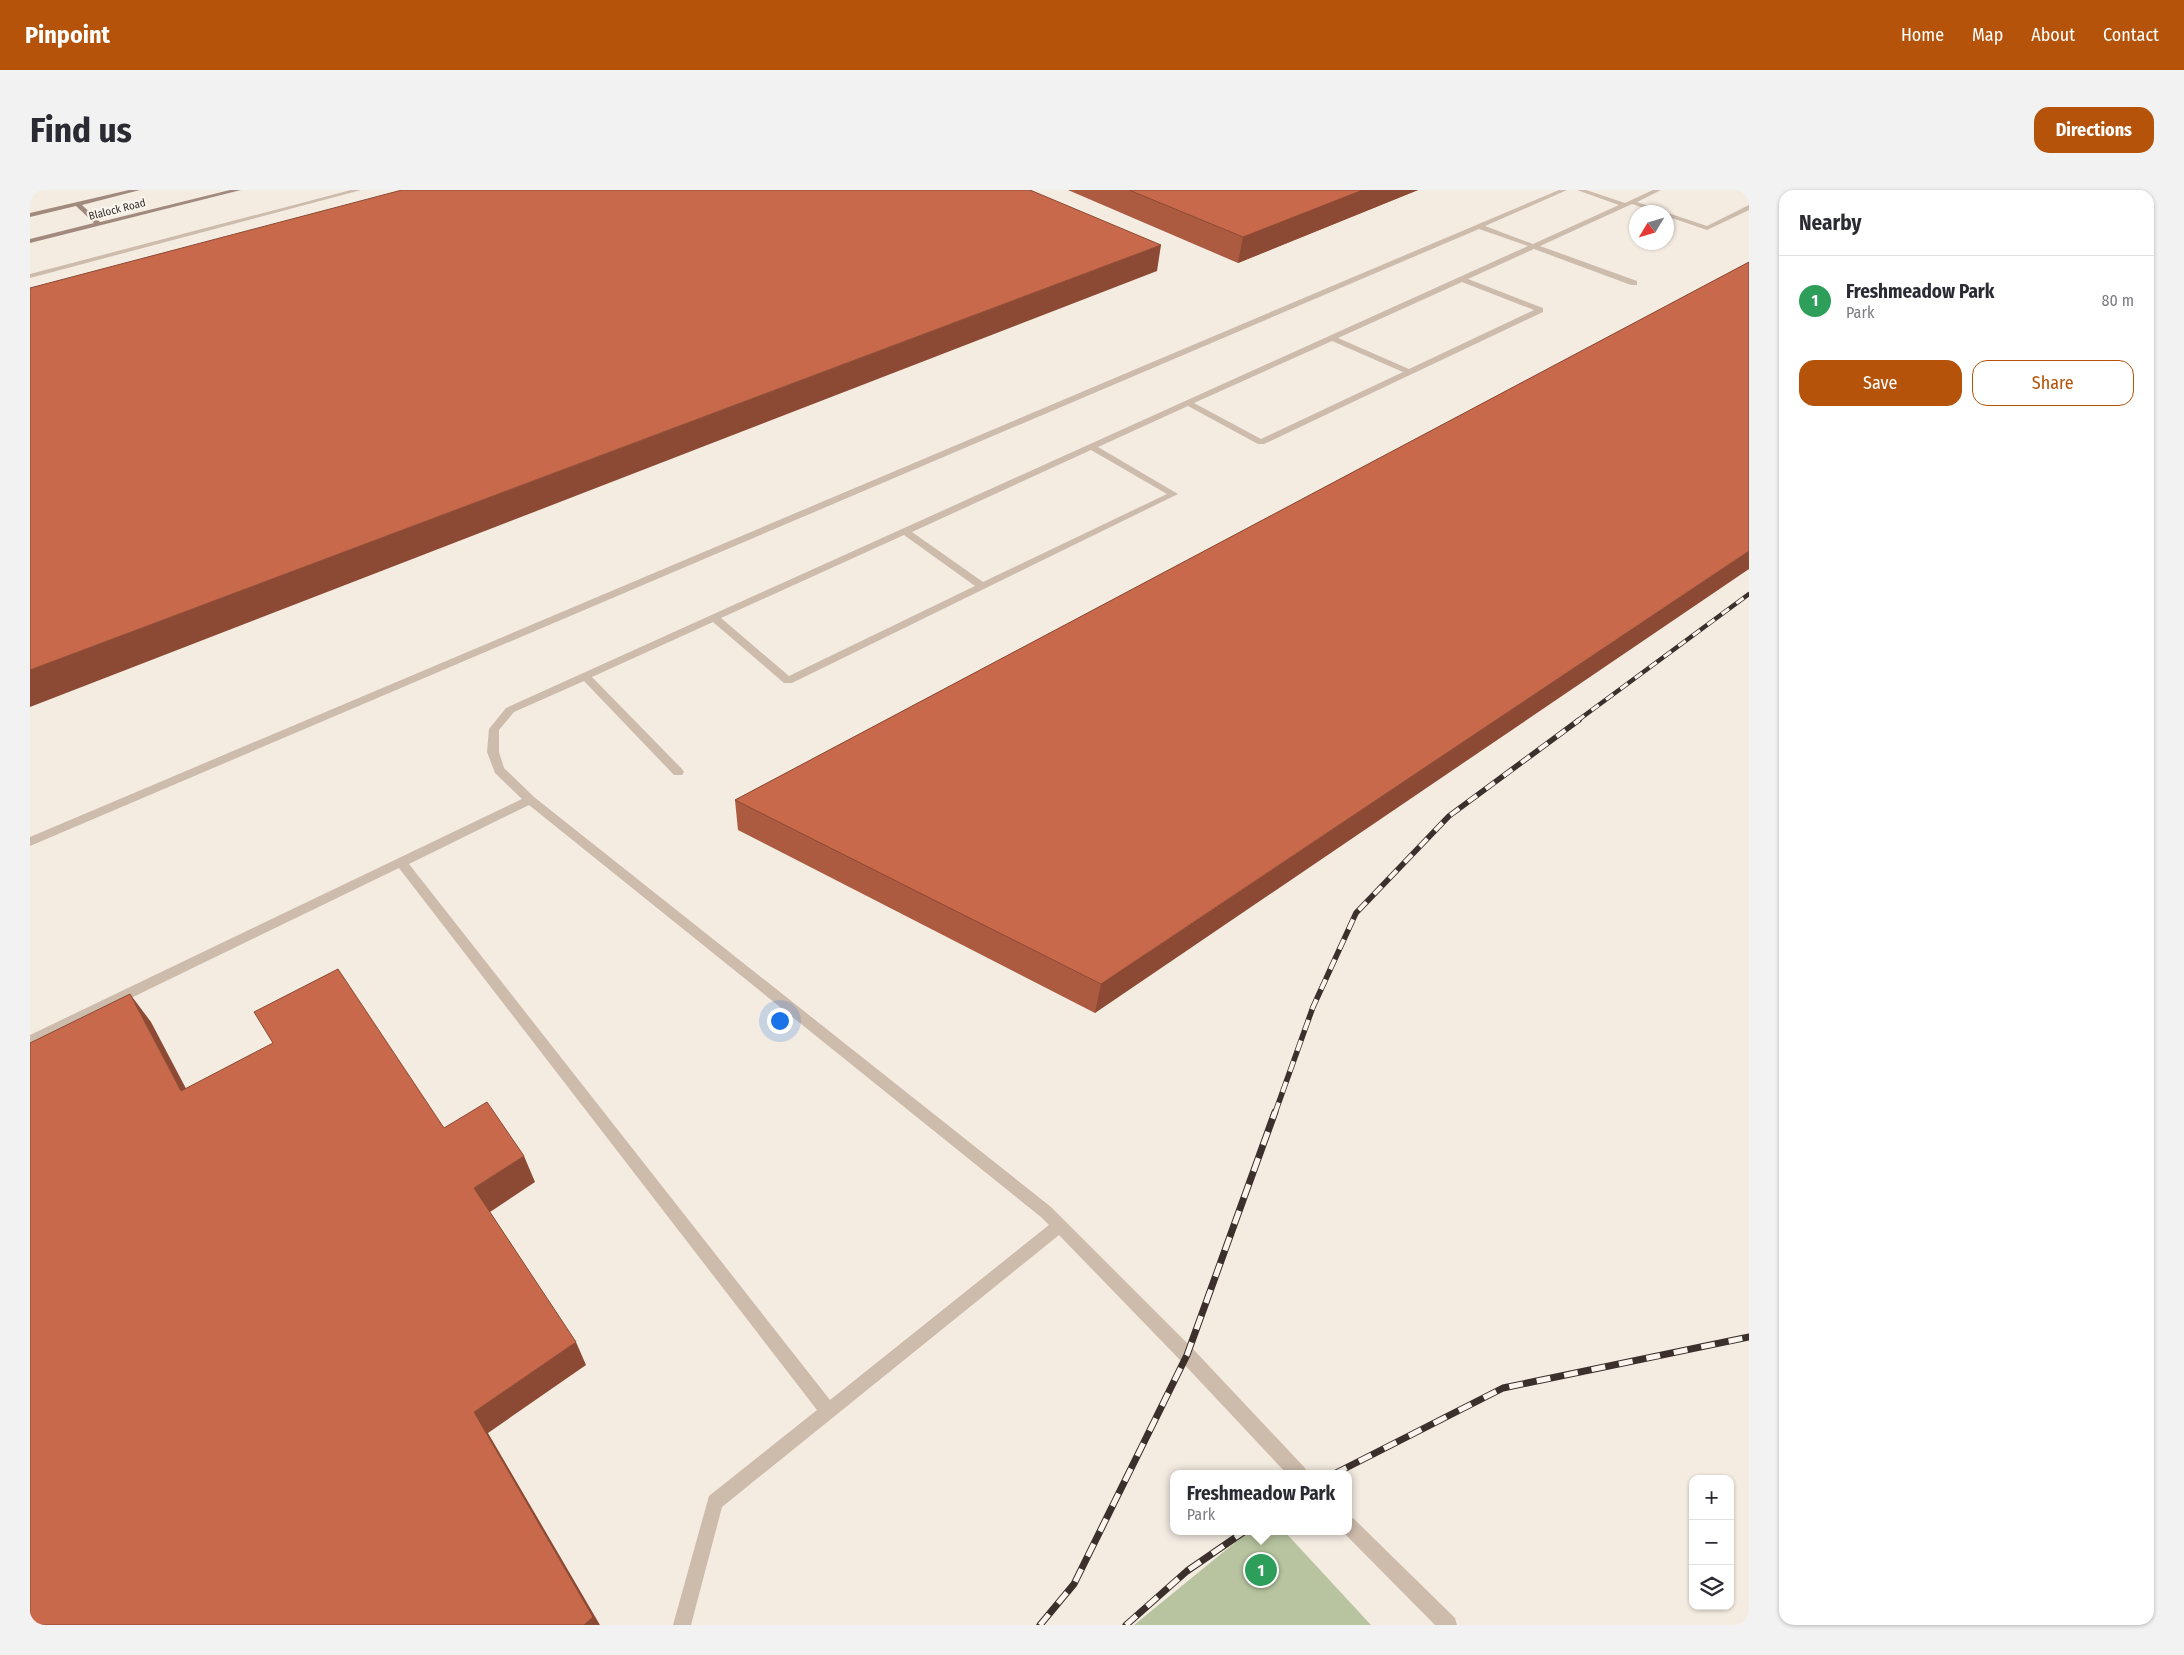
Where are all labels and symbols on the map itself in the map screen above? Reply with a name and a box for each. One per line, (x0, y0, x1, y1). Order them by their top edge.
street label: Blalock Road (87, 196, 147, 223)
north arrow (1629, 205, 1674, 250)
your location (767, 1008, 793, 1034)
pin: 1 (1245, 1551, 1277, 1589)

